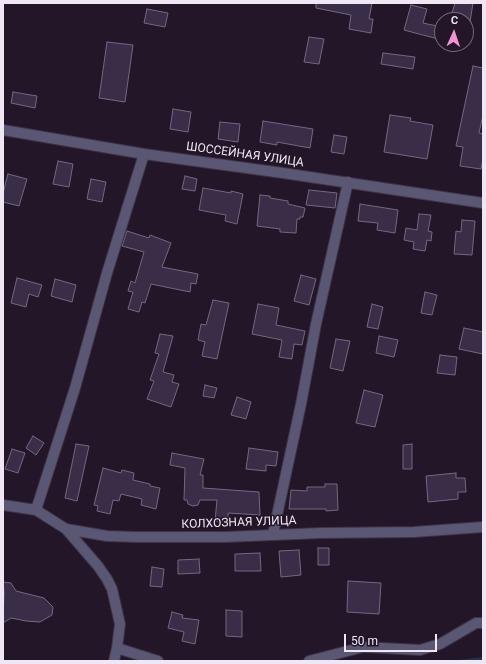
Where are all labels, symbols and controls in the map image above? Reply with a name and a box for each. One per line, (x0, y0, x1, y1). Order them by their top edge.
north arrow (434, 12, 474, 52)
text: С (451, 14, 459, 27)
street label: ШОССЕЙНАЯ УЛИЦА (185, 140, 305, 170)
street label: КОЛХОЗНАЯ УЛИЦА (181, 514, 297, 532)
scale bar (346, 626, 439, 652)
text: 50 m (351, 634, 378, 648)

